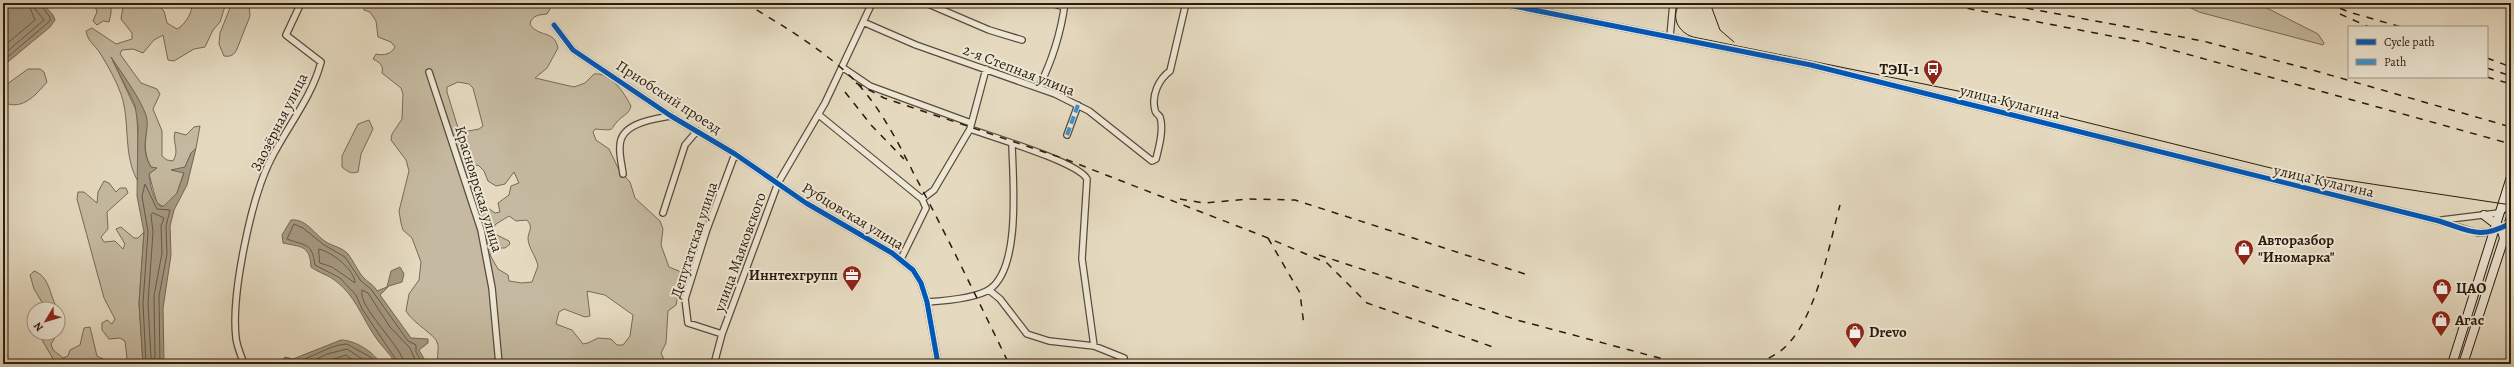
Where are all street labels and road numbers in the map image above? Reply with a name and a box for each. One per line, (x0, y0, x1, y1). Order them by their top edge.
street label: 2-я Степная улица (960, 39, 1078, 101)
street label: Приобский проезд (612, 55, 726, 139)
street label: Заозёрная улица (246, 69, 312, 175)
street label: улица Кулагина (1957, 80, 2062, 124)
street label: Красноярская улица (450, 123, 508, 255)
street label: улица Кулагина (2271, 160, 2376, 202)
street label: Рубцовская улица (798, 178, 908, 254)
street label: Депутатская улица (666, 179, 722, 301)
street label: улица Маяковского (709, 190, 771, 315)

